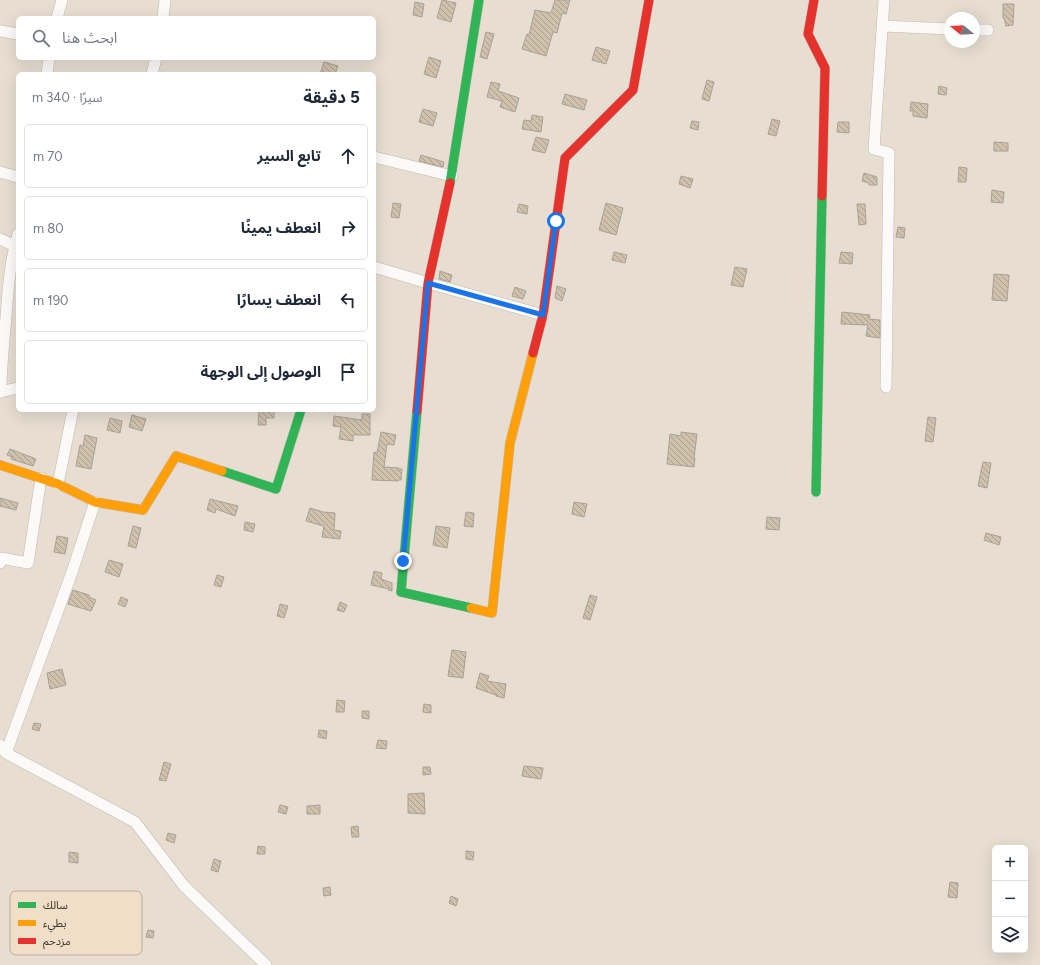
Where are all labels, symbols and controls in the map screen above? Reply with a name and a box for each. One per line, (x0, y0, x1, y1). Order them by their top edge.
north arrow (944, 12, 980, 48)
search box (16, 16, 376, 60)
icon: search (30, 27, 52, 49)
text: ابحث هنا (62, 29, 117, 47)
text: 5 دقيقة (303, 87, 360, 107)
text: سيرًا · 340 m (32, 90, 102, 105)
icon: ahead (337, 145, 359, 167)
text: تابع السير (257, 147, 321, 165)
text: 70 m (33, 149, 63, 164)
route start (547, 212, 565, 230)
icon: right (337, 217, 359, 239)
text: انعطف يمينًا (241, 219, 321, 237)
text: 80 m (33, 221, 64, 236)
icon: left (337, 289, 359, 311)
text: انعطف يسارًا (237, 291, 321, 309)
text: 190 m (33, 293, 68, 308)
icon: arrive (337, 361, 359, 383)
text: الوصول إلى الوجهة (201, 363, 321, 381)
route end (394, 552, 412, 570)
map controls (992, 845, 1028, 953)
button: + (992, 845, 1028, 881)
button: − (992, 881, 1028, 917)
legend (10, 891, 142, 955)
text: سالك (43, 899, 68, 912)
text: بطيء (43, 917, 66, 933)
button: layers (992, 917, 1028, 953)
text: مزدحم (43, 935, 71, 950)

